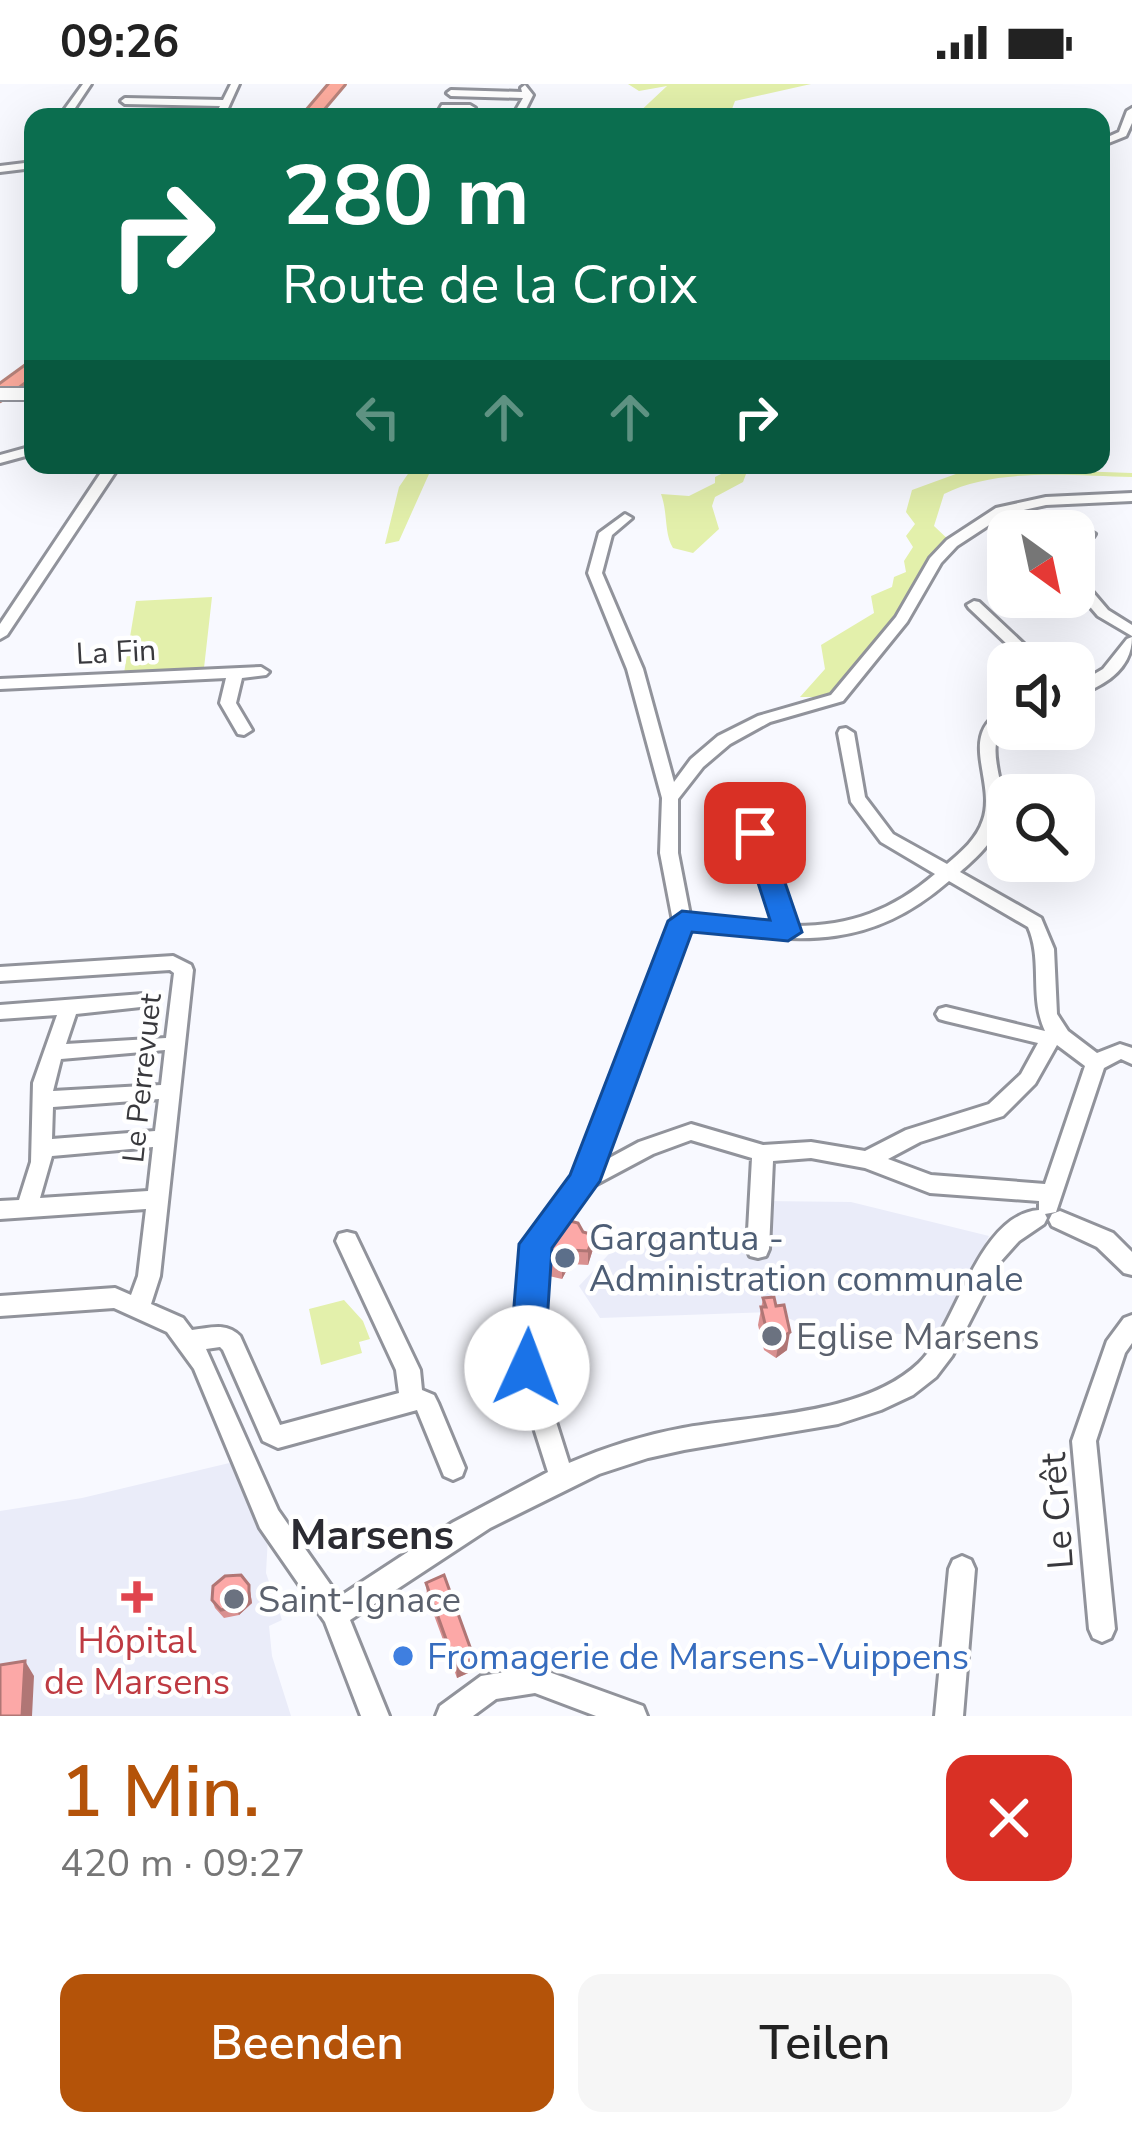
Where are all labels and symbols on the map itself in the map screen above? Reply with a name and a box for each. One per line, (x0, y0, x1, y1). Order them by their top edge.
north arrow (987, 510, 1095, 618)
street label: La Fin (75, 630, 157, 675)
pin (704, 782, 806, 884)
street label: Le Perrevuet (113, 991, 172, 1165)
place label: Gargantua - Administration communale (589, 1214, 1024, 1304)
marker: Gargantua - Administration communale (552, 1245, 578, 1271)
position arrow (464, 1305, 590, 1431)
place label: Eglise Marsens (796, 1313, 1039, 1362)
marker: Eglise Marsens (759, 1323, 785, 1349)
street label: Le Crêt (1029, 1451, 1086, 1571)
district label: Marsens (290, 1507, 454, 1564)
place label: Saint-Ignace (258, 1576, 461, 1625)
marker: Hôpital de Marsens (121, 1581, 153, 1613)
marker: Saint-Ignace (221, 1586, 247, 1612)
place label: Hôpital de Marsens (44, 1617, 230, 1707)
place label: Fromagerie de Marsens-Vuippens (427, 1633, 969, 1682)
marker: Fromagerie de Marsens-Vuippens (390, 1643, 416, 1669)

